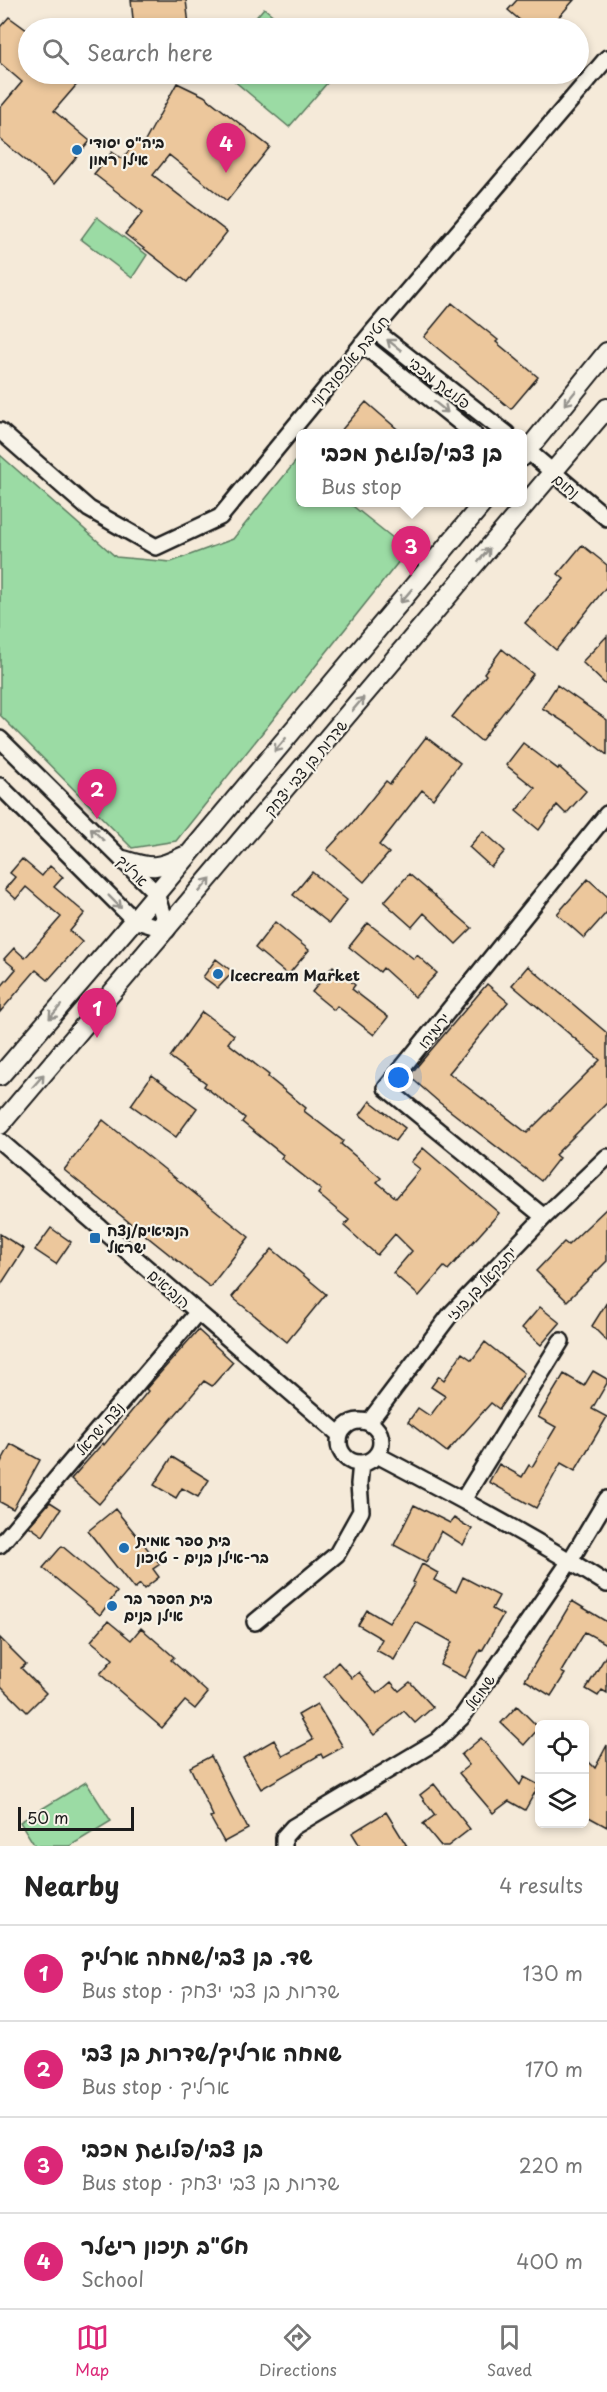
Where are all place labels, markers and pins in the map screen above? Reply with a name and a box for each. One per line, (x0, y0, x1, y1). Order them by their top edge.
pin: 4 (206, 124, 246, 173)
place label: ביה"ס יסודי אילן רמון (89, 130, 164, 170)
marker: ביה"ס יסודי אילן רמון (70, 143, 84, 157)
pin: 3 (392, 526, 430, 576)
pin: 2 (78, 770, 116, 819)
place label: Icecream Market (230, 963, 360, 986)
marker: Icecream Market (211, 967, 225, 981)
pin: 1 (78, 988, 116, 1038)
place label: הנביאים/נצח ישראל (107, 1218, 189, 1258)
marker: הנביאים/נצח ישראל (88, 1231, 102, 1245)
place label: בית ספר אמית בר-אילן בנים - טיכון (135, 1528, 269, 1568)
marker: בית ספר אמית בר-אילן בנים - טיכון (117, 1541, 131, 1555)
place label: בית הספר בר אילן בנים (124, 1586, 213, 1626)
marker: בית הספר בר אילן בנים (105, 1599, 119, 1613)

